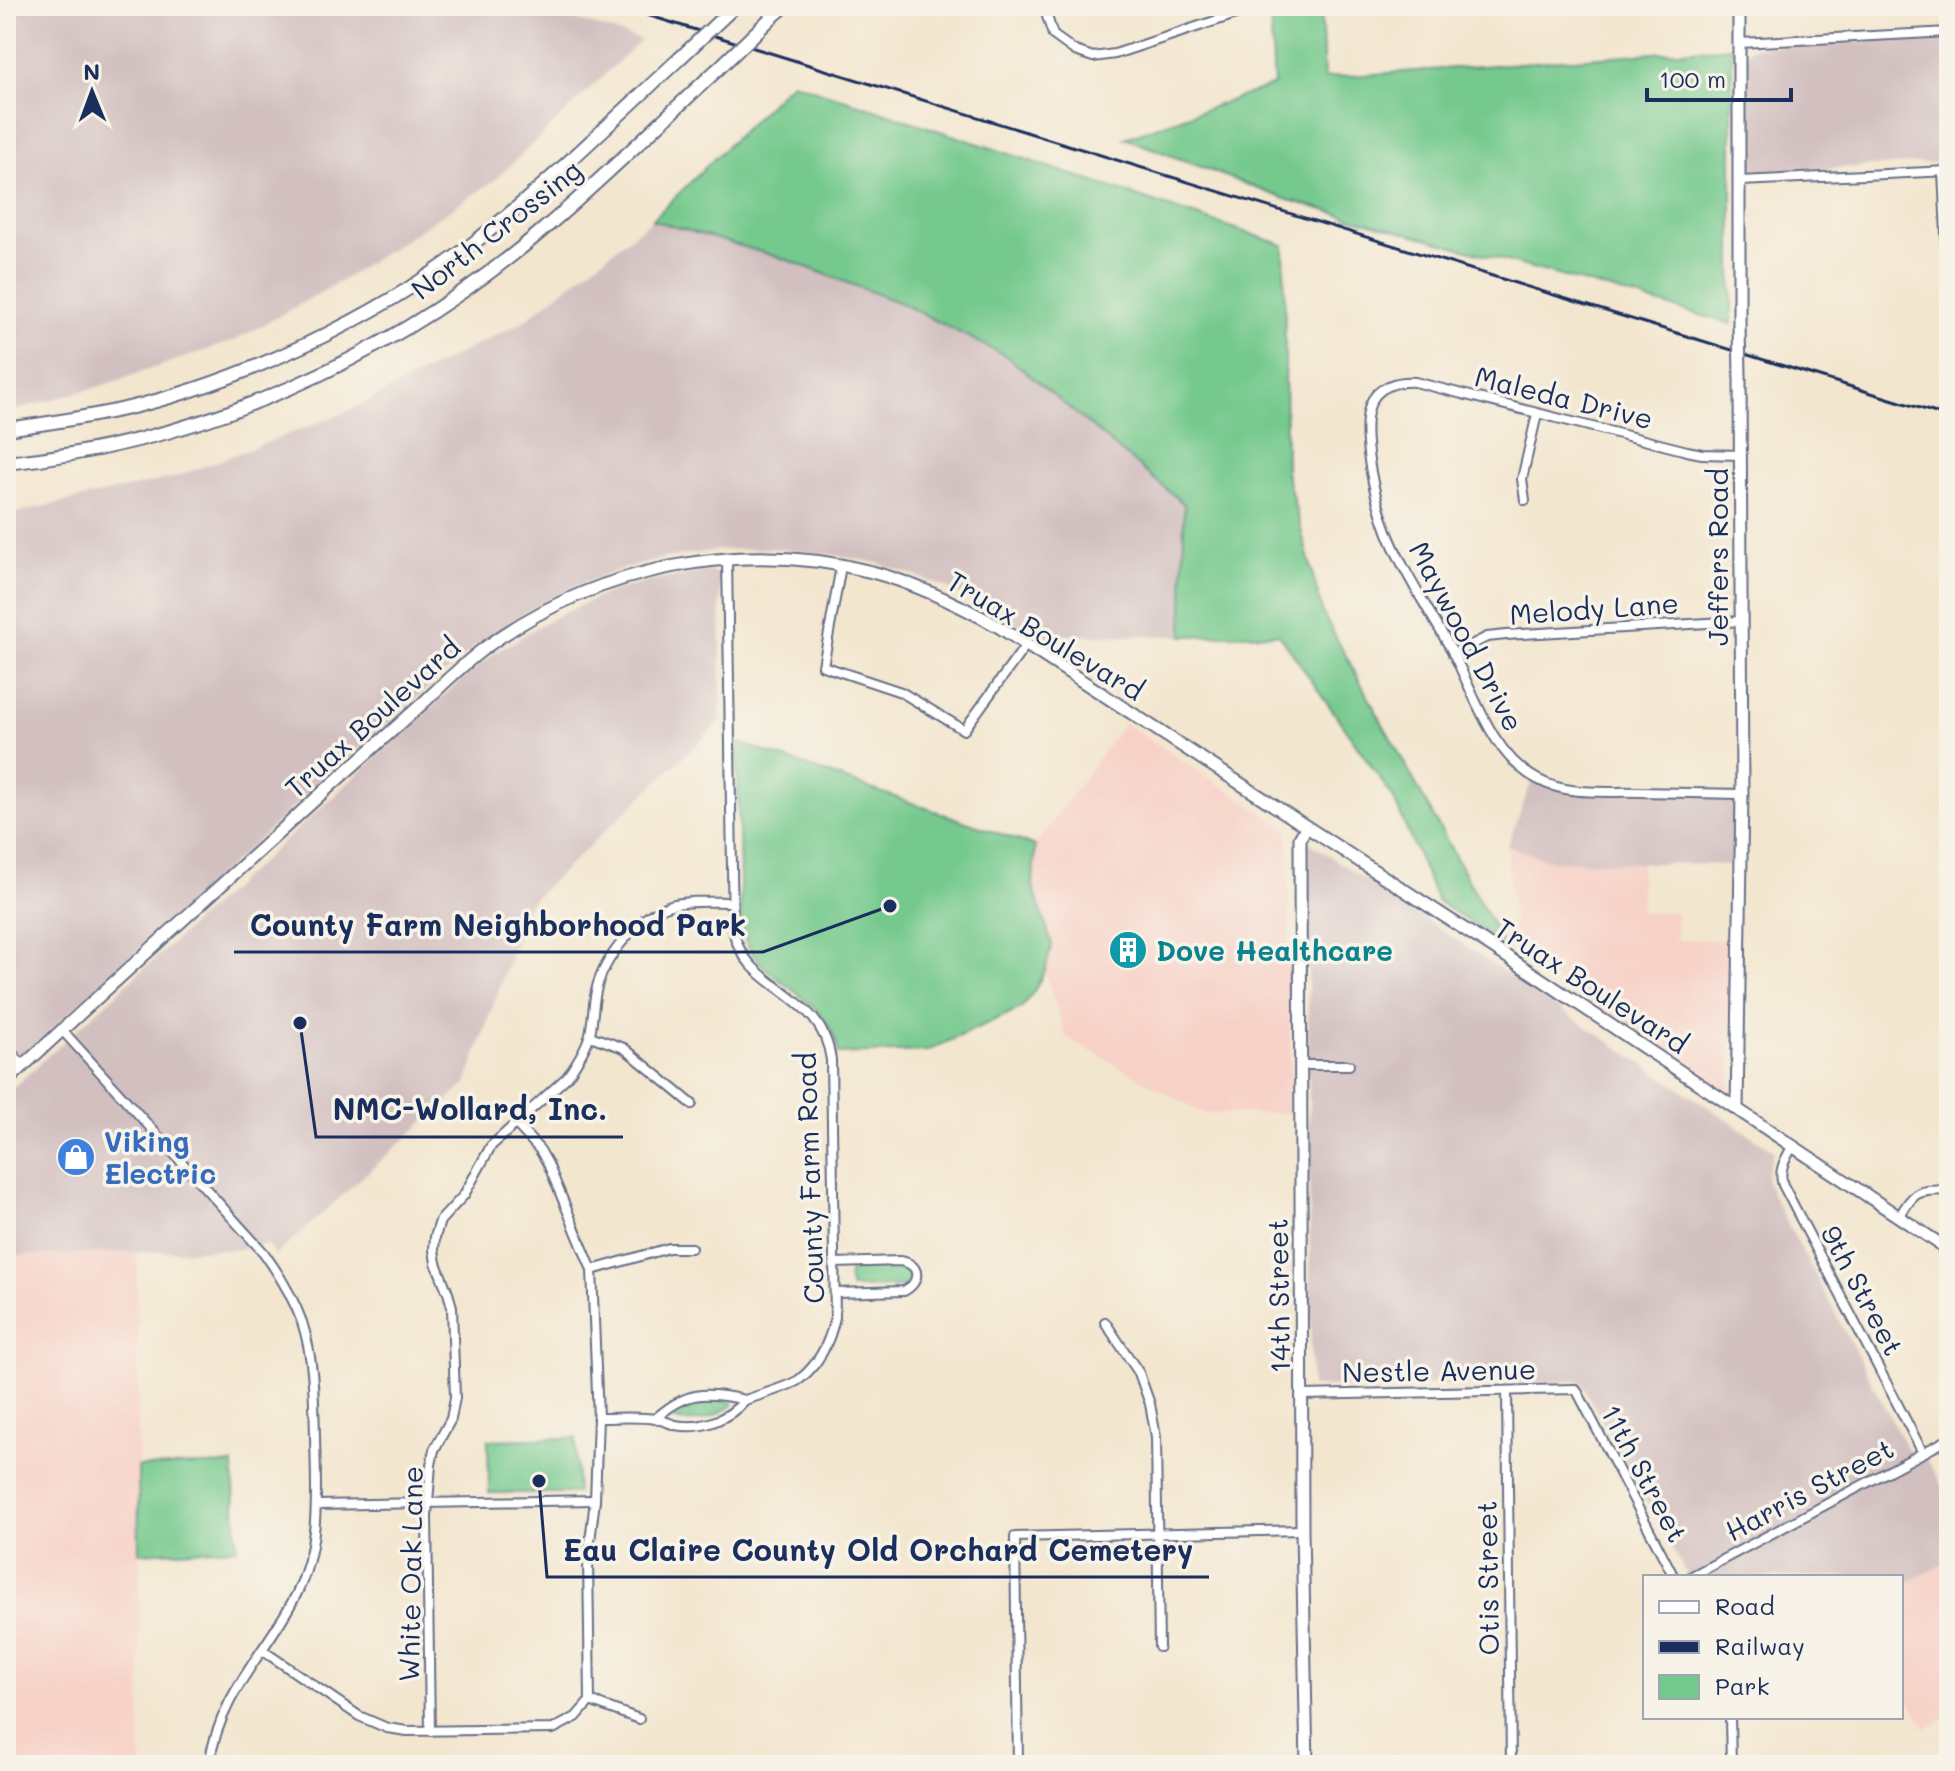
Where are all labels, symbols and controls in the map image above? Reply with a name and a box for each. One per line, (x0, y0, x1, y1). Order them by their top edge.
north arrow (52, 52, 132, 132)
scale bar (1647, 52, 1791, 102)
text: N (83, 57, 100, 86)
text: 100 m (1659, 63, 1726, 94)
street label: North Crossing (404, 151, 588, 307)
street label: Maleda Drive (1471, 357, 1657, 437)
street label: Jeffers Road (1699, 468, 1735, 646)
street label: Maywood Drive (1402, 535, 1532, 737)
street label: Truax Boulevard (941, 562, 1151, 708)
street label: Melody Lane (1508, 584, 1680, 632)
street label: Truax Boulevard (277, 629, 467, 805)
callout: County Farm Neighborhood Park (234, 898, 763, 952)
text: County Farm Neighborhood Park (250, 904, 746, 944)
street label: Truax Boulevard (1489, 909, 1695, 1061)
building icon: Dove Healthcare (1107, 929, 1149, 971)
place label: Dove Healthcare (1156, 932, 1393, 968)
street label: County Farm Road (787, 1052, 831, 1304)
callout: NMC-Wollard, Inc. (316, 1083, 623, 1137)
text: NMC-Wollard, Inc. (333, 1088, 607, 1128)
place label: Viking Electric (104, 1123, 216, 1191)
shop icon: Viking Electric (55, 1136, 97, 1178)
street label: 14th Street (1259, 1218, 1297, 1374)
street label: 9th Street (1814, 1219, 1912, 1361)
street label: Nestle Avenue (1342, 1350, 1536, 1390)
street label: 11th Street (1594, 1398, 1696, 1548)
street label: Harris Street (1719, 1429, 1899, 1549)
street label: White Oak Lane (390, 1466, 430, 1682)
street label: Otis Street (1468, 1500, 1506, 1656)
callout: Eau Claire County Old Orchard Cemetery (547, 1523, 1209, 1577)
text: Eau Claire County Old Orchard Cemetery (563, 1529, 1193, 1569)
legend (1643, 1575, 1903, 1719)
text: Road (1715, 1590, 1775, 1621)
text: Railway (1715, 1630, 1805, 1661)
text: Park (1715, 1670, 1769, 1701)

